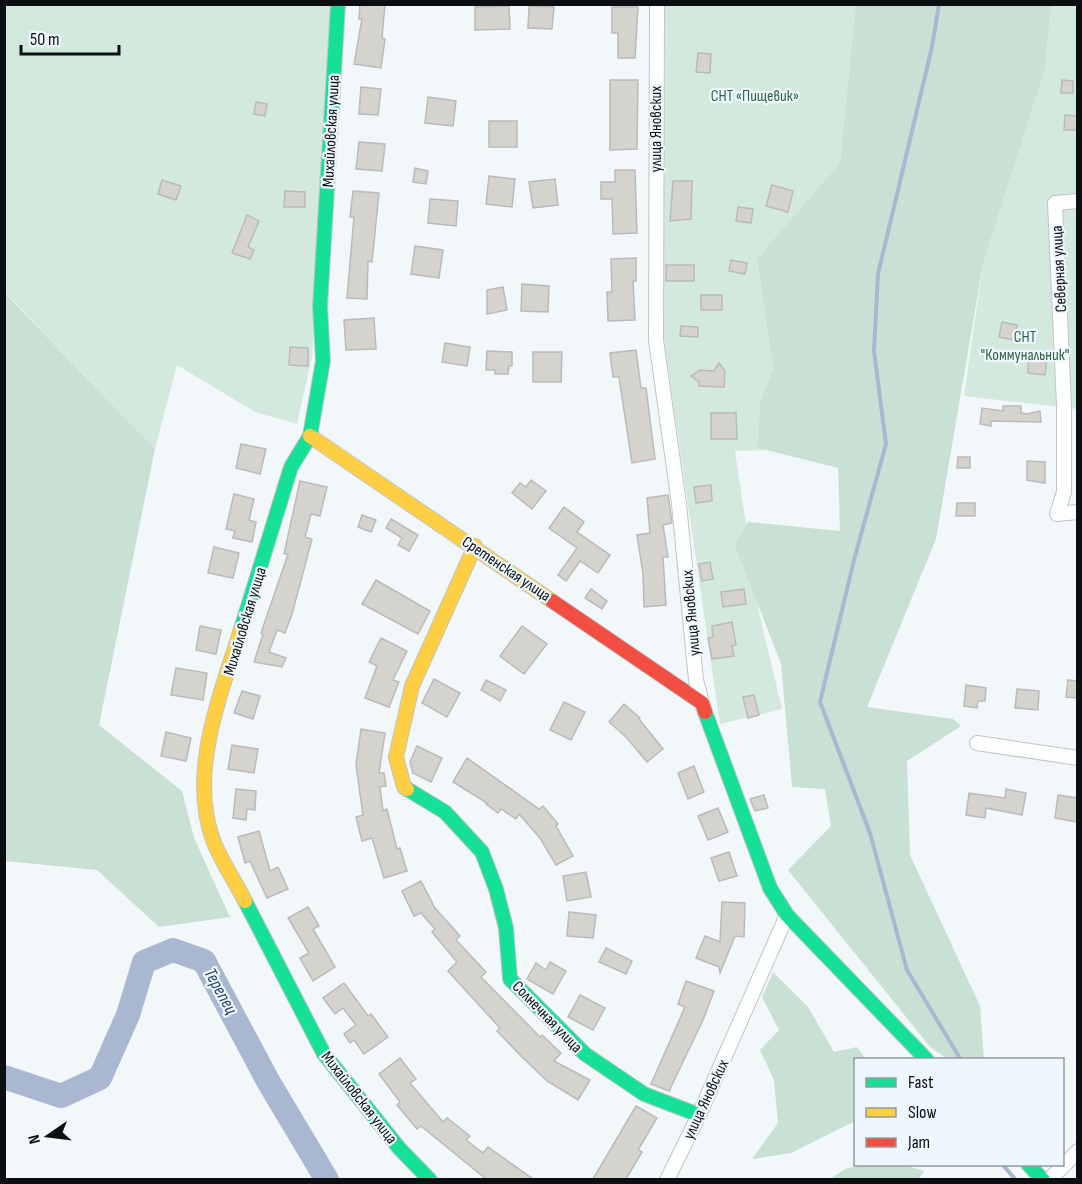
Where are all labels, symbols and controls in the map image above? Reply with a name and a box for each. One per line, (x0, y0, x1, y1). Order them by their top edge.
scale bar (21, 18, 118, 56)
text: 50 m (30, 29, 60, 50)
street label: Михайловская улица (319, 74, 344, 188)
street label: улица Яновских (647, 86, 666, 172)
park label: СНТ «Пищевик» (711, 87, 799, 106)
street label: Северная улица (1048, 225, 1071, 313)
park label: СНТ "Коммунальник" (981, 328, 1069, 365)
street label: Сретенская улица (458, 533, 554, 606)
street label: Михайловская улица (220, 565, 271, 678)
street label: улица Яновских (678, 569, 705, 657)
water label: Терепец (199, 965, 242, 1018)
street label: Солнечная улица (508, 977, 586, 1057)
street label: Михайловская улица (317, 1048, 401, 1148)
street label: улица Яновских (680, 1057, 733, 1143)
legend (854, 1058, 1064, 1166)
text: Fast (908, 1072, 934, 1093)
text: Slow (908, 1102, 937, 1123)
north arrow (18, 1106, 78, 1166)
text: Jam (907, 1132, 930, 1153)
text: N (25, 1133, 45, 1146)

